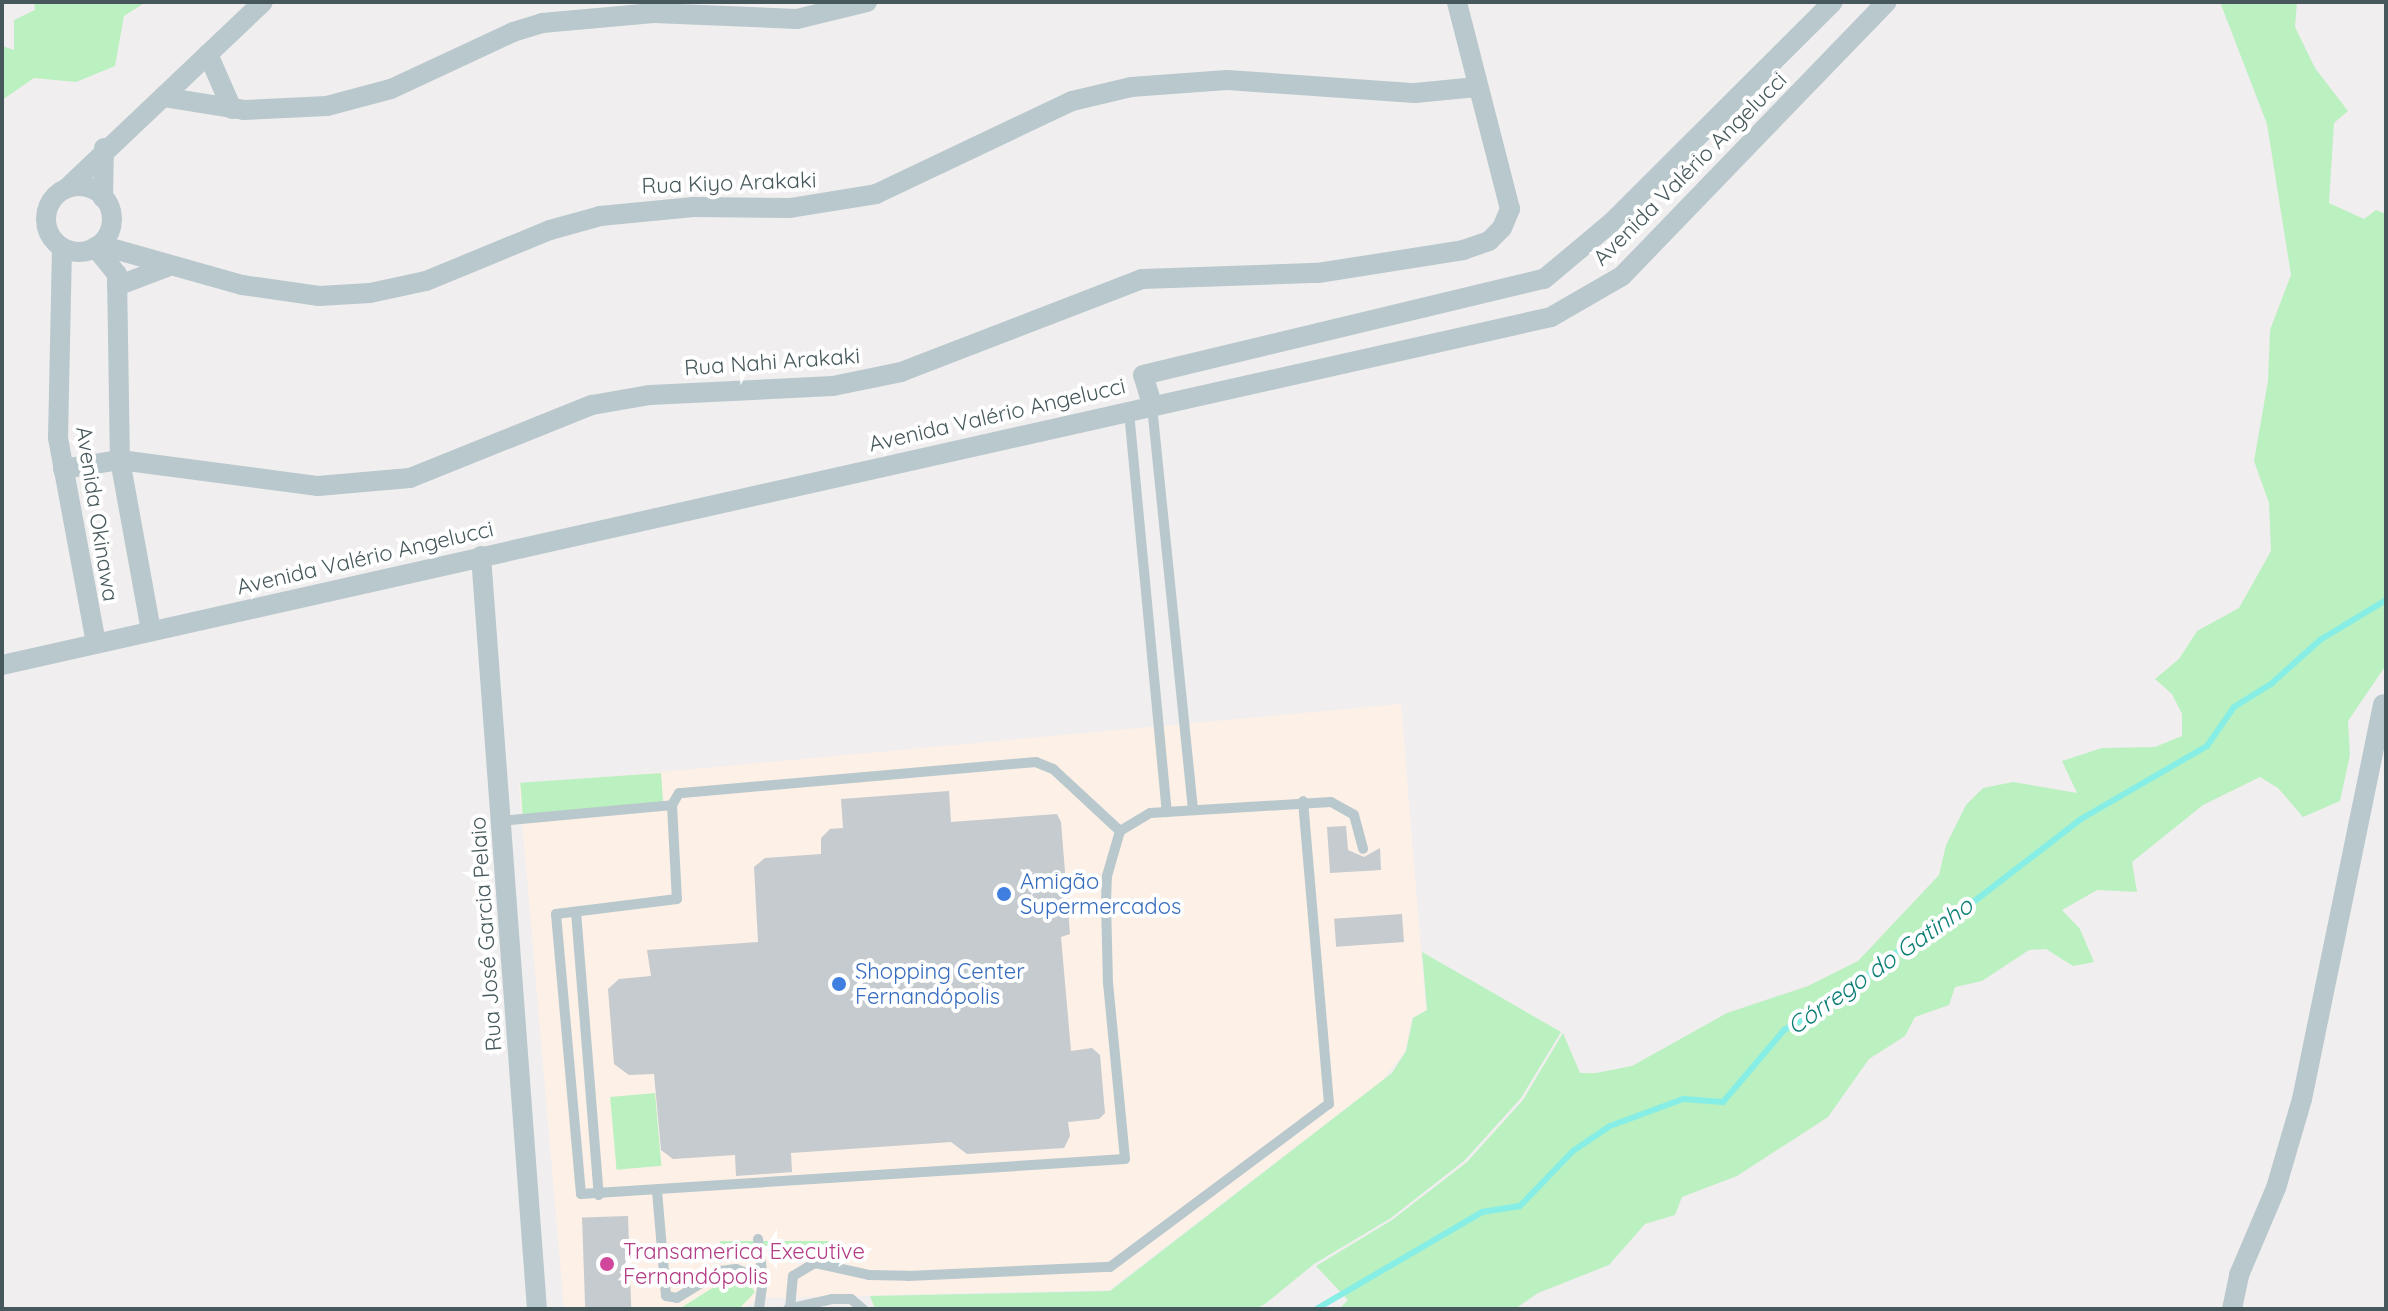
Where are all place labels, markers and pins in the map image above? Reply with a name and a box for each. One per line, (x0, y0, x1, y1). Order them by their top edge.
place label: Amigão Supermercados (1020, 868, 1181, 920)
marker: Amigão Supermercados (995, 885, 1013, 903)
place label: Shopping Center Fernandópolis (855, 958, 1025, 1010)
marker: Shopping Center Fernandópolis (830, 975, 848, 993)
place label: Transamerica Executive Fernandópolis (623, 1238, 865, 1290)
marker: Transamerica Executive Fernandópolis (598, 1255, 616, 1273)

